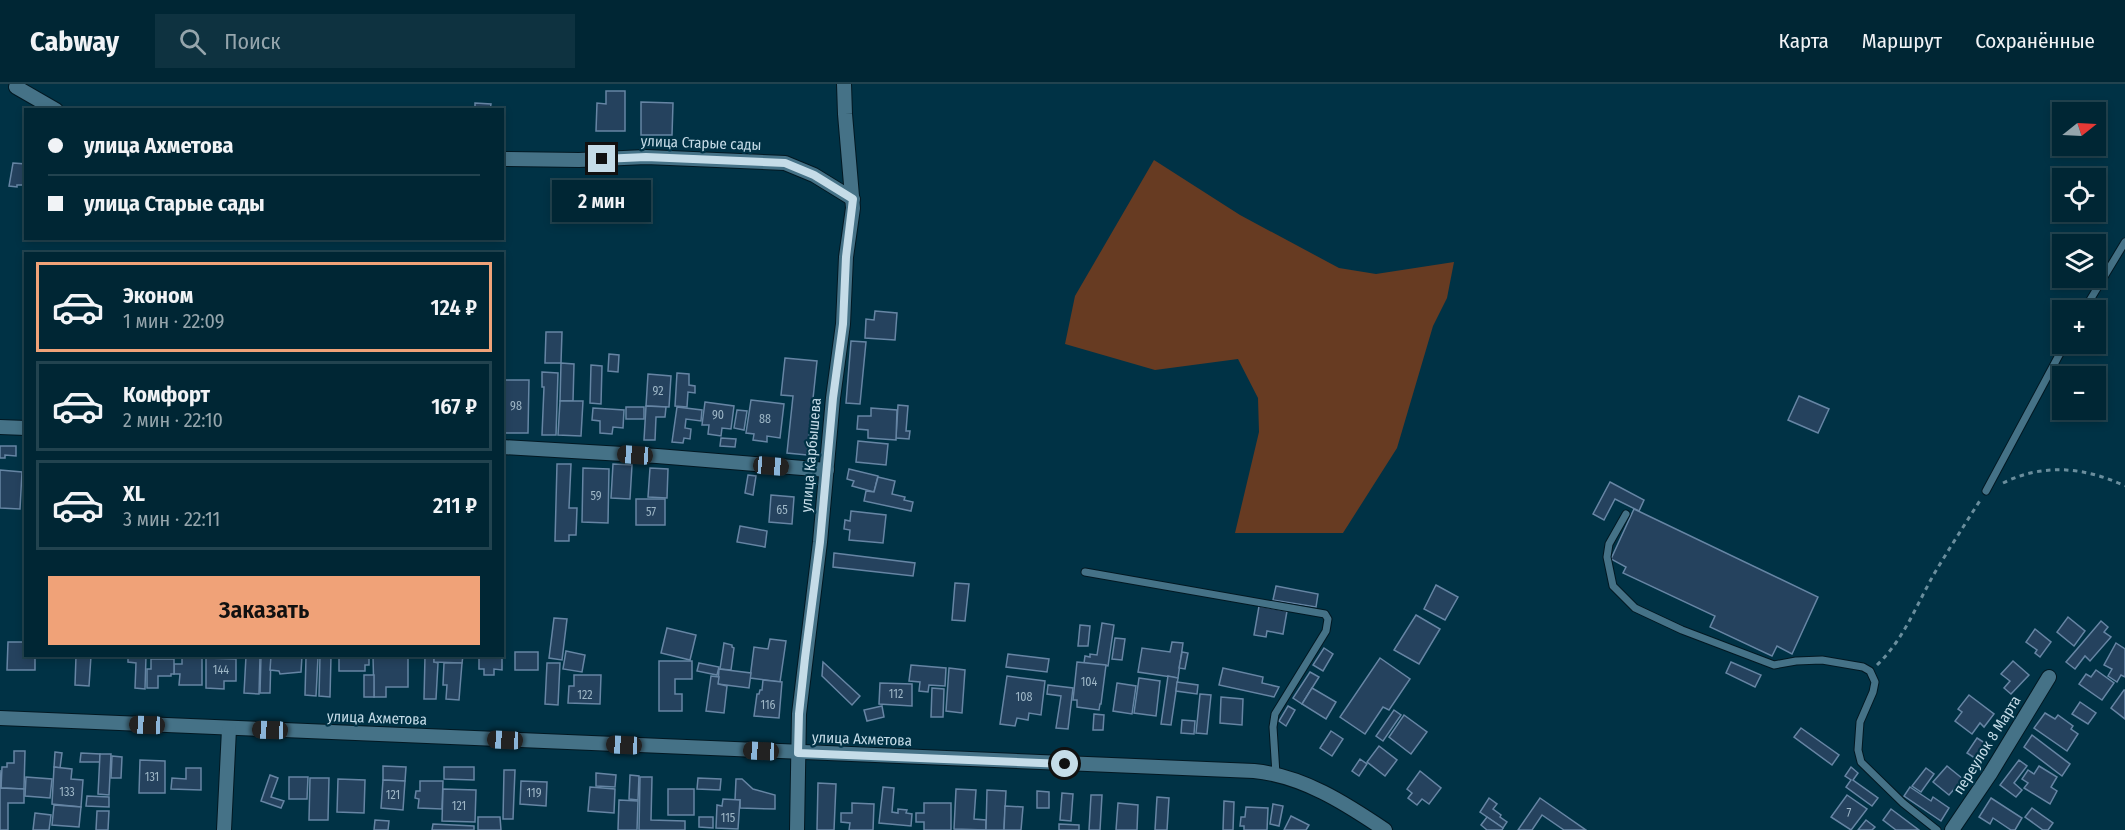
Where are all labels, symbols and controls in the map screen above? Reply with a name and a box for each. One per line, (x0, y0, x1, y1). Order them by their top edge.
search box (155, 14, 575, 68)
text: Cabway (30, 25, 119, 58)
icon: search (176, 25, 209, 58)
text: Поиск (224, 28, 281, 55)
text: Карта (1779, 28, 1829, 54)
text: Маршрут (1862, 28, 1942, 54)
text: Сохранённые (1975, 28, 2095, 54)
north arrow (2052, 102, 2106, 156)
map controls (2052, 102, 2106, 420)
text: улица Ахметова (84, 132, 234, 159)
street label: улица Старые сады (640, 132, 762, 154)
route end (588, 145, 615, 172)
button: locate (2052, 168, 2106, 222)
callout: 2 мин (552, 180, 652, 222)
text: 2 мин (578, 189, 625, 213)
text: улица Старые сады (84, 190, 265, 217)
button: layers (2052, 234, 2106, 288)
icon: car (51, 280, 105, 334)
text: Эконом (123, 282, 193, 309)
text: 124 ₽ (431, 294, 477, 321)
button: + (2052, 300, 2106, 354)
text: 1 мин · 22:09 (123, 309, 225, 333)
button: − (2052, 366, 2106, 420)
icon: car (51, 379, 105, 433)
text: Комфорт (123, 381, 210, 408)
house number: 92 (653, 384, 663, 398)
text: 167 ₽ (431, 393, 477, 420)
street label: улица Карбышева (797, 397, 825, 513)
house number: 98 (510, 399, 522, 413)
text: 2 мин · 22:10 (123, 408, 223, 432)
house number: 90 (712, 408, 724, 422)
house number: 88 (759, 412, 771, 426)
car (616, 445, 654, 465)
car (752, 455, 790, 477)
icon: car (51, 478, 105, 532)
text: XL (123, 480, 145, 507)
house number: 59 (590, 489, 602, 503)
text: 211 ₽ (433, 492, 477, 519)
house number: 65 (776, 503, 788, 517)
house number: 57 (646, 505, 656, 519)
text: 3 мин · 22:11 (123, 507, 220, 531)
button: Заказать (48, 576, 480, 645)
house number: 144 (213, 663, 229, 677)
house number: 104 (1081, 675, 1098, 689)
house number: 112 (889, 687, 903, 701)
house number: 122 (577, 688, 593, 702)
house number: 108 (1016, 690, 1032, 704)
street label: переулок 8 Марта (1949, 692, 2025, 798)
house number: 116 (760, 698, 776, 712)
street label: улица Ахметова (327, 707, 427, 729)
car (129, 715, 165, 735)
car (252, 720, 288, 740)
street label: улица Ахметова (812, 728, 912, 750)
car (487, 730, 523, 750)
car (606, 735, 642, 755)
car (743, 741, 779, 761)
route start (1051, 750, 1078, 777)
house number: 131 (145, 770, 159, 784)
house number: 133 (59, 785, 75, 799)
house number: 119 (526, 786, 542, 800)
house number: 121 (386, 788, 400, 802)
house number: 121 (452, 799, 466, 813)
house number: 7 (1847, 806, 1852, 820)
house number: 115 (721, 811, 736, 825)

